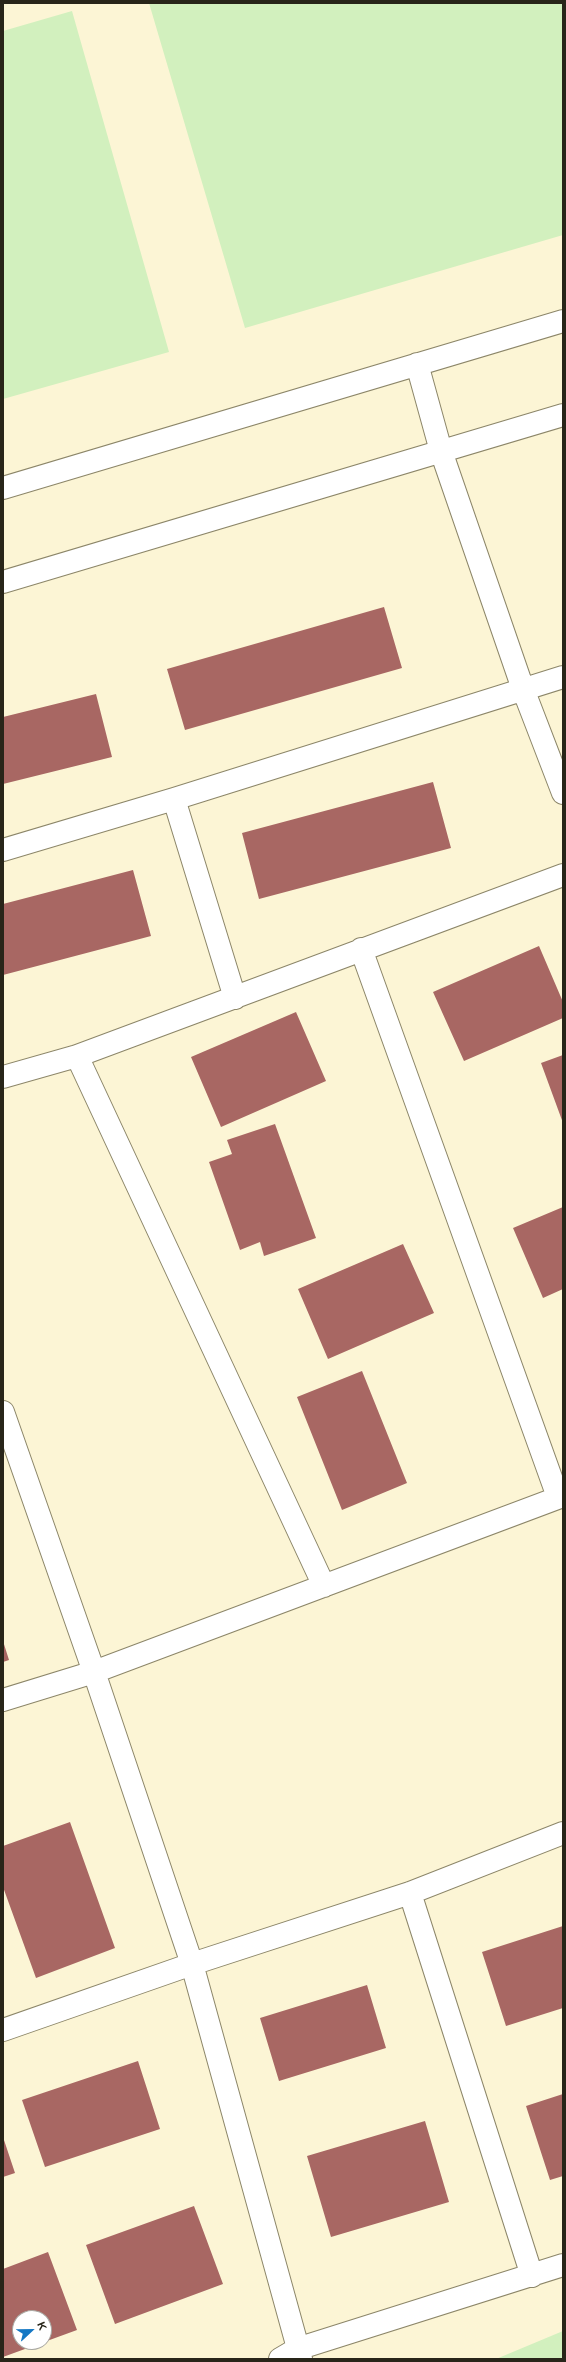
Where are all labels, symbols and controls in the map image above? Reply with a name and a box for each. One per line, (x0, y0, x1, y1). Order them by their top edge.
north arrow (12, 2310, 52, 2350)
text: K (35, 2320, 49, 2332)

